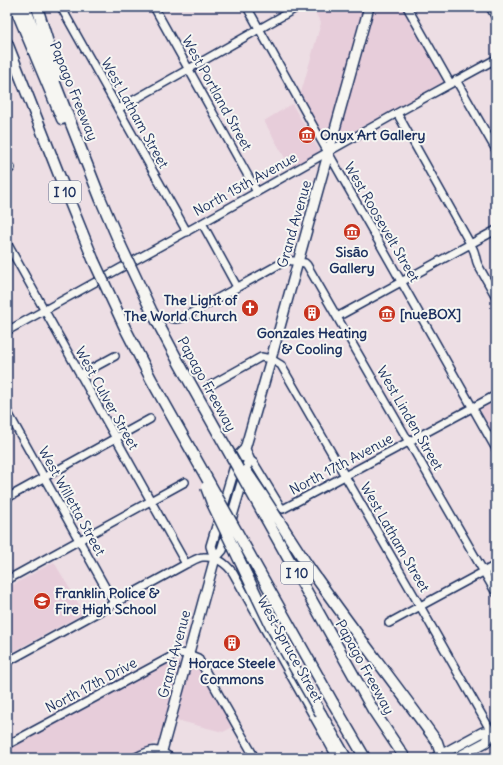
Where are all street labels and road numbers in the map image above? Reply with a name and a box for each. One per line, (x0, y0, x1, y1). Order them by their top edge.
street label: West Portland Street (178, 32, 256, 154)
street label: Papago Freeway (46, 39, 102, 143)
street label: West Latham Street (97, 55, 173, 172)
street label: North 15th Avenue (190, 148, 300, 220)
street label: West Roosevelt Street (340, 159, 424, 285)
street label: Grand Avenue (273, 178, 315, 270)
road number: I 10 (49, 181, 81, 203)
street label: Papago Freeway (174, 333, 240, 435)
street label: West Culver Street (71, 343, 143, 453)
street label: West Linden Street (373, 363, 447, 474)
street label: North 17th Avenue (286, 429, 396, 499)
street label: West Willetta Street (35, 443, 110, 559)
street label: West Latham Street (356, 479, 434, 595)
road number: I 10 (281, 562, 313, 584)
street label: West Spruce Street (253, 593, 327, 706)
street label: Grand Avenue (154, 608, 194, 700)
street label: Papago Freeway (332, 616, 398, 718)
street label: North 17th Drive (42, 653, 140, 717)

